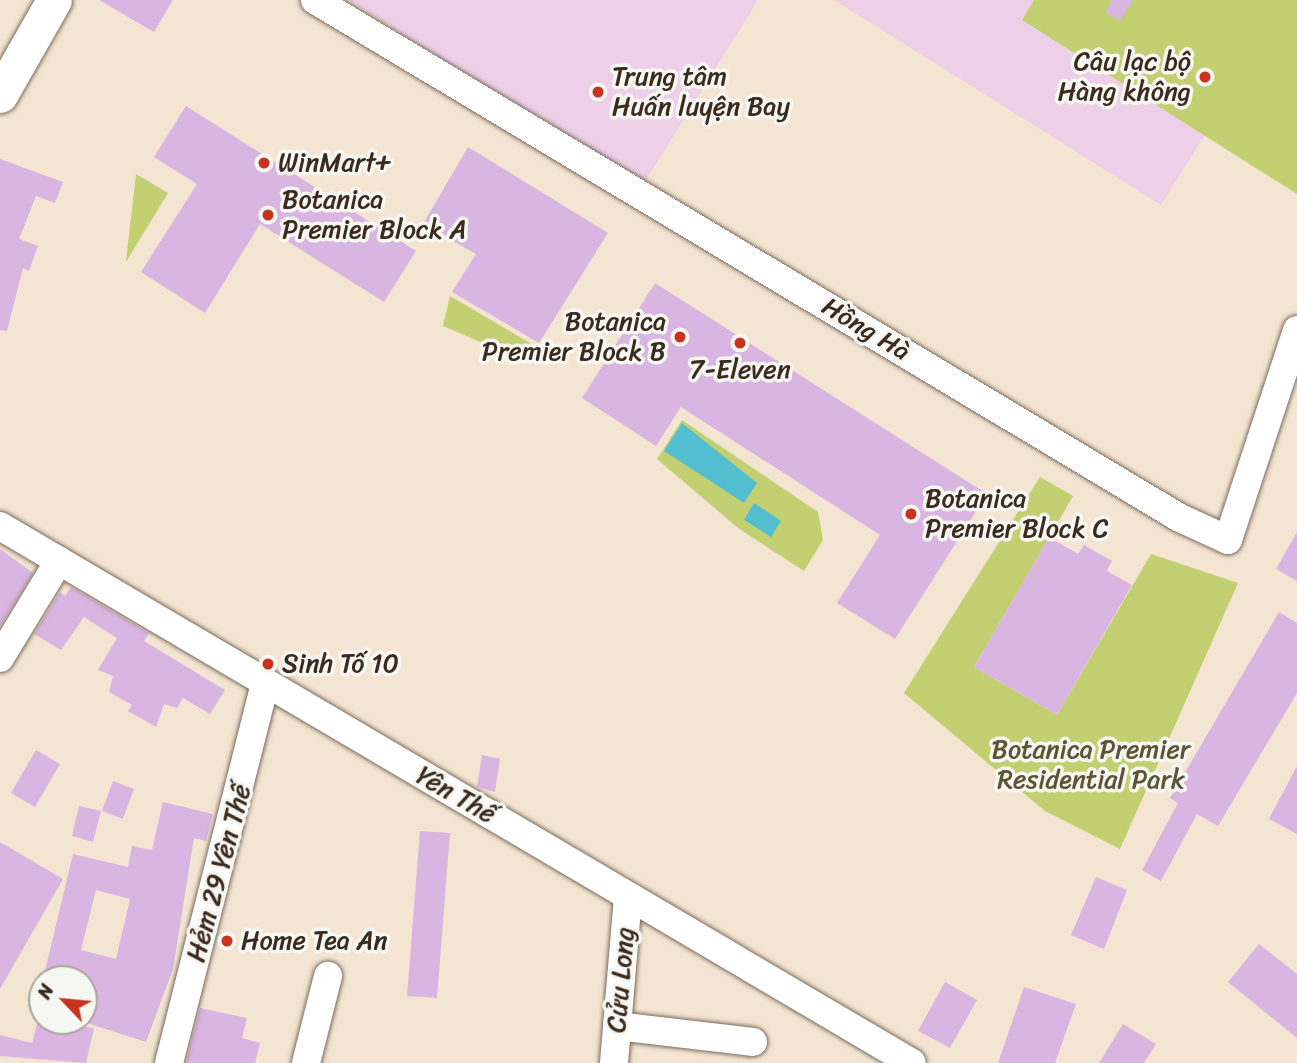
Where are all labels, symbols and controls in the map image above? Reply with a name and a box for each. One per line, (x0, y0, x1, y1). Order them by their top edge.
place label: Câu lạc bộ Hàng không (1058, 46, 1191, 108)
place label: Trung tâm Huấn luyện Bay (612, 61, 790, 122)
marker: Câu lạc bộ Hàng không (1197, 69, 1213, 85)
marker: Trung tâm Huấn luyện Bay (590, 84, 606, 100)
place label: WinMart+ (278, 147, 392, 179)
marker: WinMart+ (256, 155, 272, 171)
place label: Botanica Premier Block A (282, 184, 467, 246)
marker: Botanica Premier Block A (260, 207, 276, 223)
street label: Hồng Hà (816, 291, 916, 367)
place label: Botanica Premier Block B (482, 306, 666, 368)
marker: Botanica Premier Block B (672, 329, 688, 345)
marker: 7-Eleven (732, 335, 748, 351)
place label: 7-Eleven (689, 354, 791, 386)
place label: Botanica Premier Block C (925, 483, 1109, 544)
marker: Botanica Premier Block C (903, 506, 919, 522)
place label: Sinh Tố 10 (282, 648, 400, 680)
marker: Sinh Tố 10 (260, 656, 276, 672)
park label: Botanica Premier Residential Park (992, 734, 1190, 796)
street label: Yên Thế (410, 760, 502, 830)
street label: Hẻm 29 Yên Thế (180, 780, 258, 966)
place label: Home Tea An (241, 925, 389, 957)
street label: Cửu Long (601, 926, 641, 1034)
marker: Home Tea An (219, 933, 235, 949)
north arrow (28, 965, 98, 1035)
text: N (28, 978, 63, 1005)

